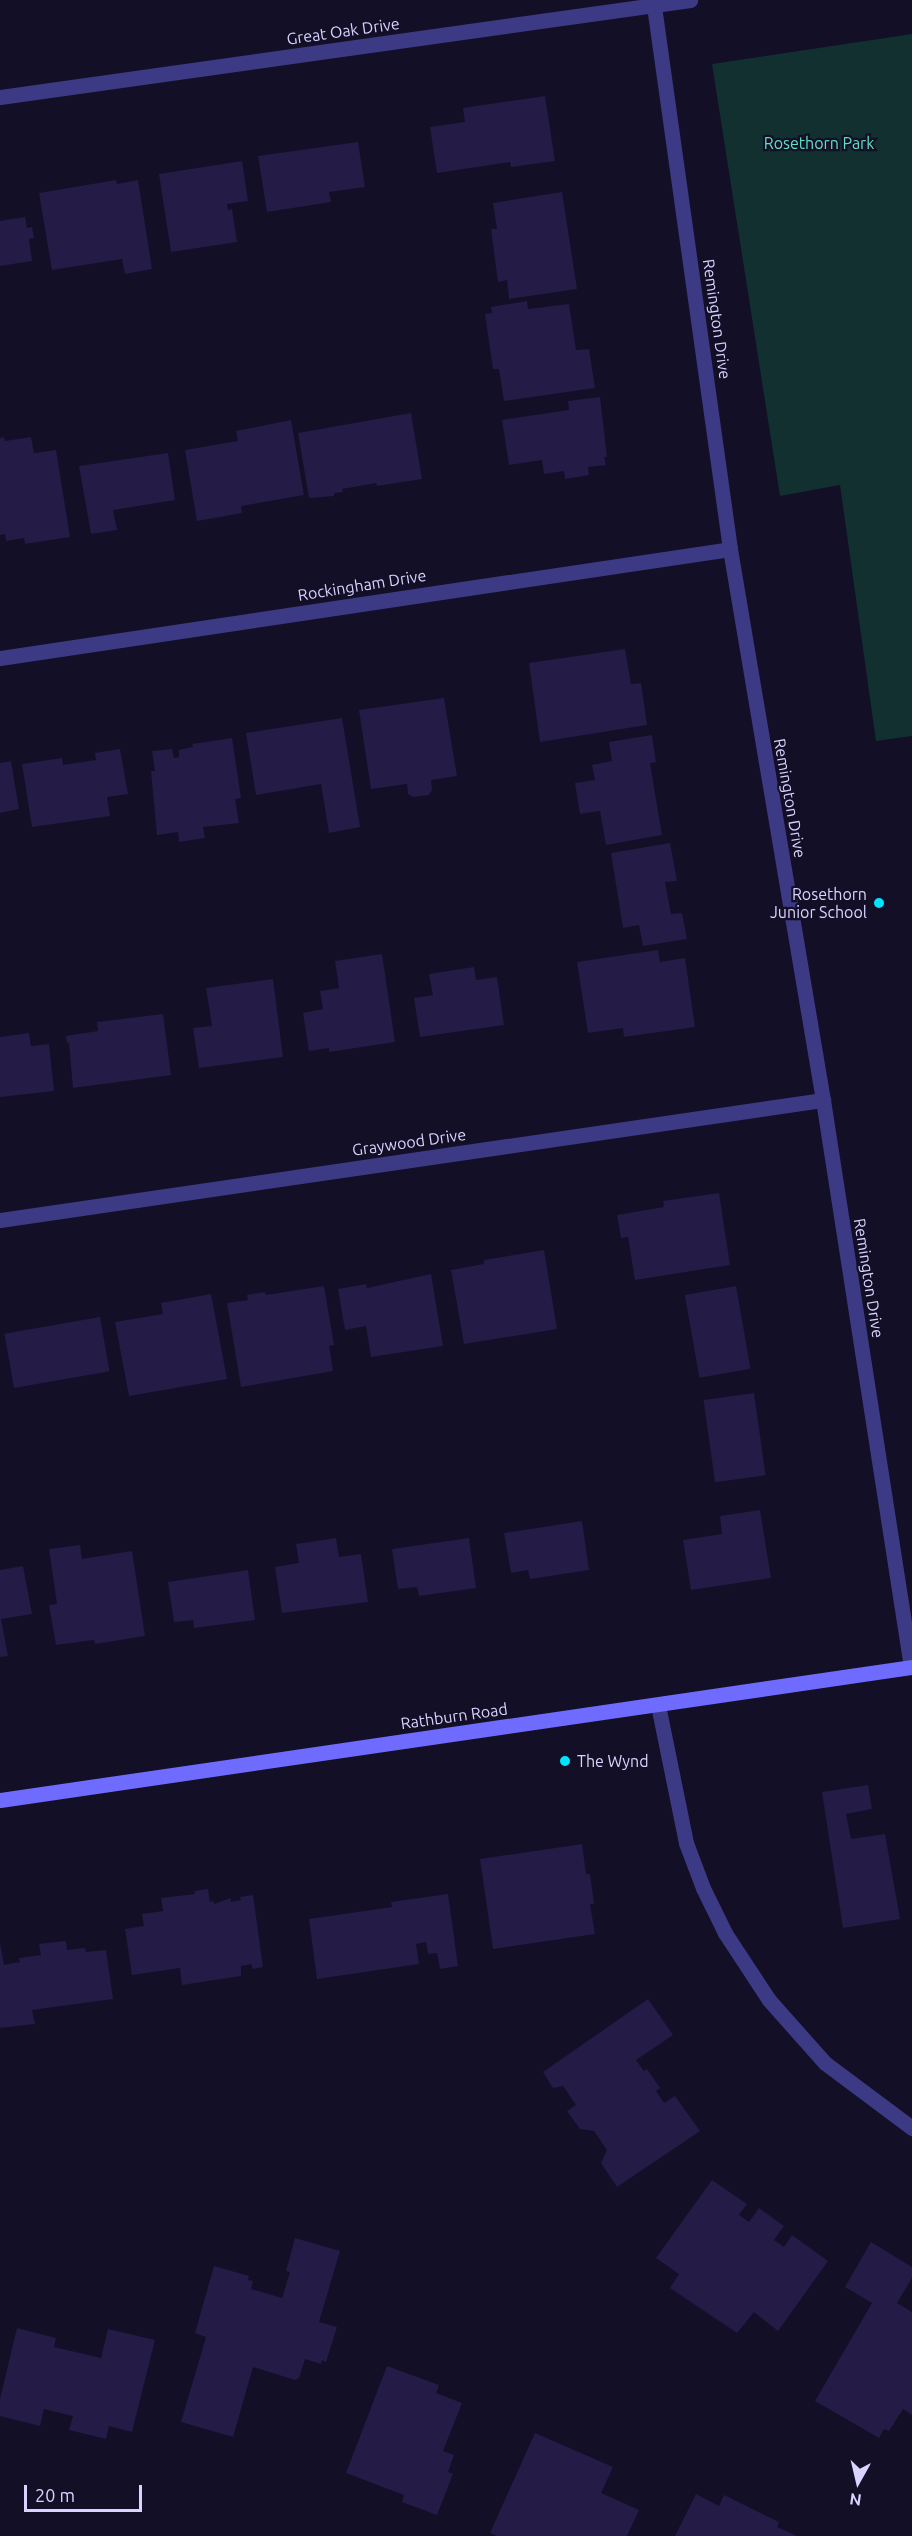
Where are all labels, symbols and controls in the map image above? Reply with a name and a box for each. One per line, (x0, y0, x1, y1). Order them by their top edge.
street label: Great Oak Drive (285, 14, 401, 48)
park label: Rosethorn Park (764, 133, 874, 153)
street label: Remington Drive (699, 258, 735, 380)
street label: Rockingham Drive (296, 565, 428, 605)
street label: Remington Drive (770, 737, 810, 859)
place label: Rosethorn Junior School (770, 884, 867, 922)
marker: Rosethorn Junior School (872, 896, 886, 910)
street label: Graywood Drive (351, 1125, 467, 1159)
street label: Remington Drive (850, 1217, 888, 1339)
street label: Rathburn Road (399, 1699, 509, 1733)
place label: The Wynd (577, 1751, 649, 1771)
marker: The Wynd (558, 1754, 572, 1768)
north arrow (828, 2452, 888, 2512)
scale bar (27, 2473, 146, 2511)
text: 20 m (35, 2485, 75, 2505)
text: N (848, 2490, 863, 2510)

